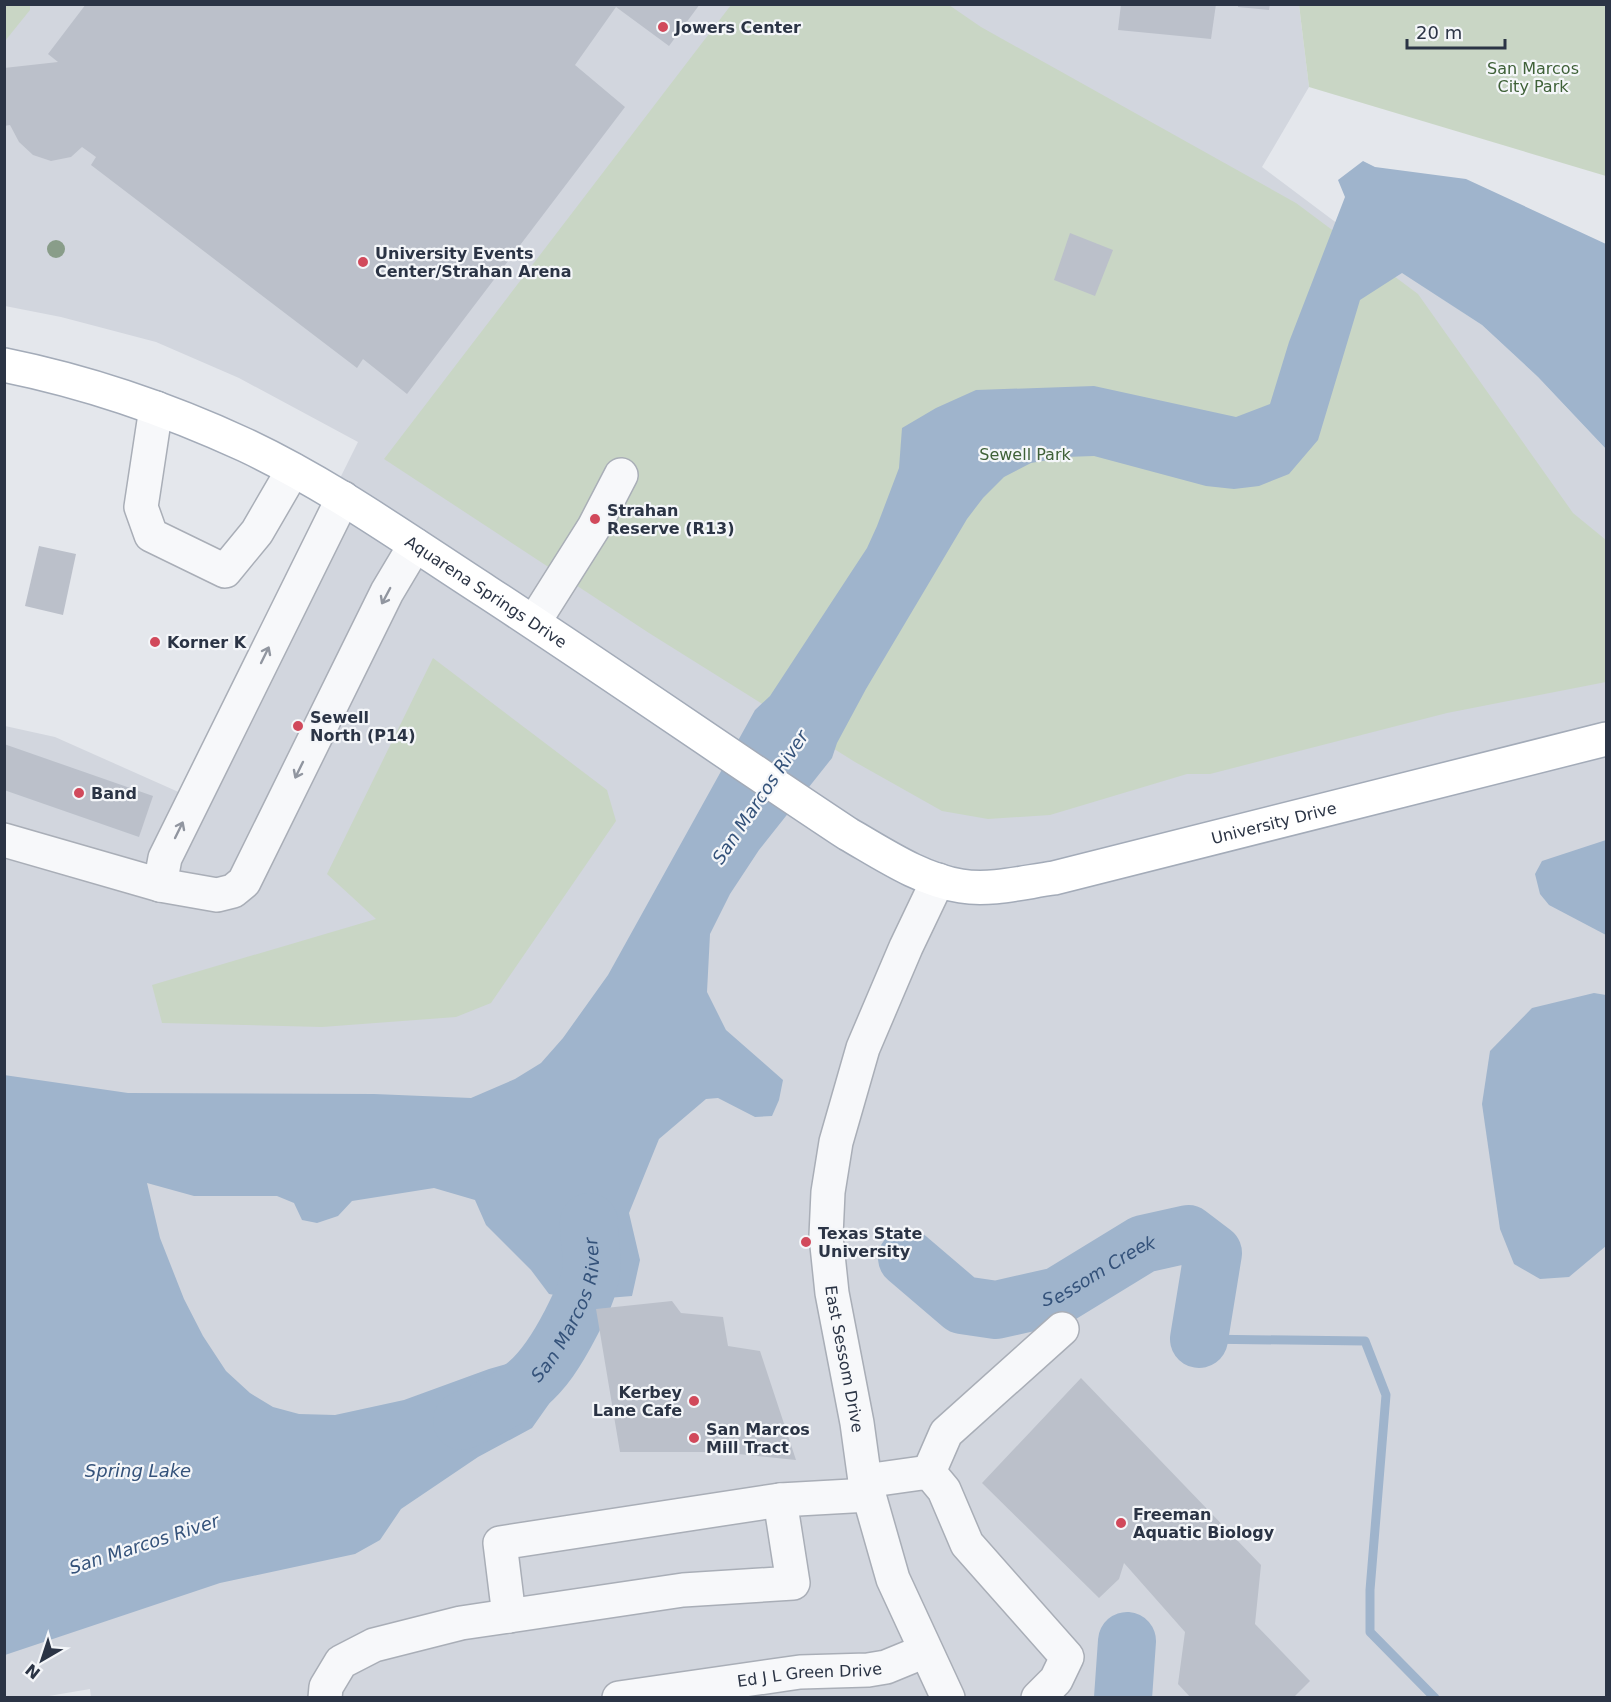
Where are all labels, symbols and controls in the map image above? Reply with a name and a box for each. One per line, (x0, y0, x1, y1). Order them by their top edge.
scale bar (1407, 12, 1504, 50)
place label: Jowers Center (674, 18, 801, 37)
marker: Jowers Center (656, 20, 670, 34)
text: 20 m (1416, 22, 1462, 43)
park label: San Marcos City Park (1487, 59, 1579, 96)
place label: University Events Center/Strahan Arena (375, 244, 572, 281)
marker: University Events Center/Strahan Arena (356, 255, 370, 269)
park label: Sewell Park (979, 445, 1071, 464)
place label: Strahan Reserve (R13) (607, 501, 735, 538)
marker: Strahan Reserve (R13) (588, 512, 602, 526)
street label: Aquarena Springs Drive (402, 532, 571, 652)
one-way arrow (379, 586, 391, 604)
place label: Korner K (167, 633, 247, 652)
marker: Korner K (148, 635, 162, 649)
one-way arrow (260, 647, 271, 665)
place label: Sewell North (P14) (310, 708, 416, 745)
marker: Sewell North (P14) (291, 719, 305, 733)
water label: San Marcos River (708, 725, 813, 868)
one-way arrow (293, 761, 304, 779)
place label: Band (91, 784, 137, 803)
marker: Band (72, 786, 86, 800)
street label: University Drive (1209, 798, 1338, 848)
one-way arrow (173, 822, 185, 840)
place label: Texas State University (818, 1224, 922, 1261)
water label: Sessom Creek (1040, 1231, 1159, 1310)
water label: San Marcos River (526, 1235, 602, 1386)
marker: Texas State University (799, 1235, 813, 1249)
street label: East Sessom Drive (822, 1284, 868, 1434)
place label: Kerbey Lane Cafe (593, 1383, 683, 1420)
marker: Kerbey Lane Cafe (687, 1394, 701, 1408)
place label: San Marcos Mill Tract (706, 1420, 810, 1457)
marker: San Marcos Mill Tract (687, 1431, 701, 1445)
water label: Spring Lake (85, 1460, 191, 1481)
place label: Freeman Aquatic Biology (1133, 1505, 1275, 1542)
water label: San Marcos River (66, 1509, 223, 1578)
marker: Freeman Aquatic Biology (1114, 1516, 1128, 1530)
north arrow (12, 1630, 72, 1690)
street label: Ed J L Green Drive (736, 1658, 883, 1690)
text: N (22, 1660, 44, 1683)

